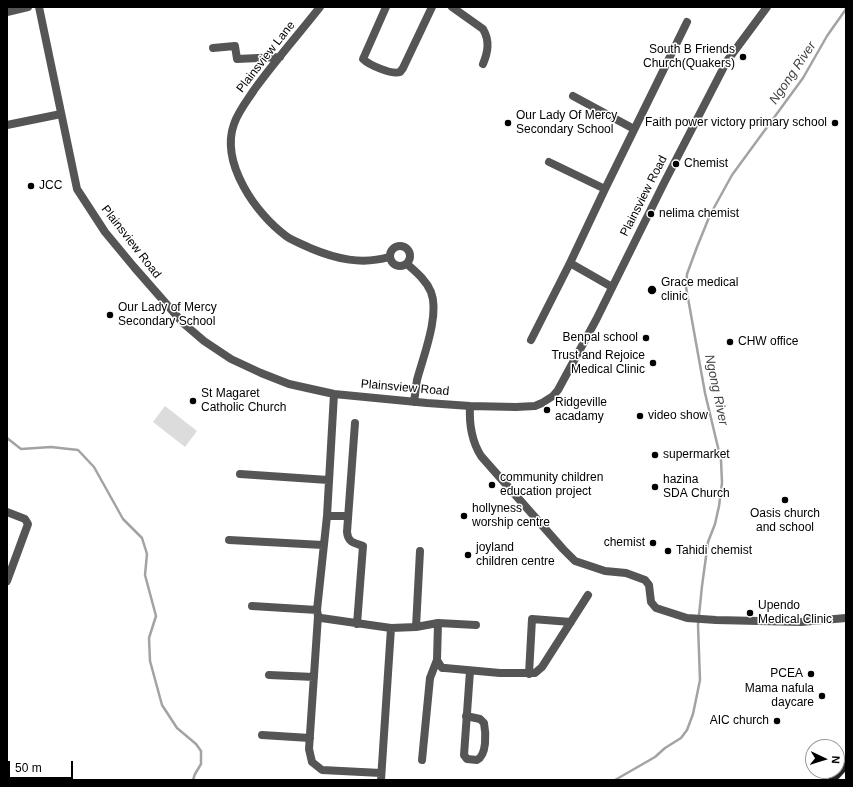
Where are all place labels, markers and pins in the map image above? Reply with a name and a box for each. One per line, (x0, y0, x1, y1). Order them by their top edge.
place label: South B Friends Church(Quakers) (643, 43, 735, 71)
marker: South B Friends Church(Quakers) (738, 52, 748, 62)
place label: Our Lady Of Mercy Secondary School (516, 109, 617, 137)
place label: Faith power victory primary school (645, 116, 827, 130)
marker: Our Lady Of Mercy Secondary School (503, 118, 513, 128)
marker: Faith power victory primary school (830, 118, 840, 128)
place label: Chemist (684, 157, 728, 171)
marker: Chemist (671, 159, 681, 169)
place label: JCC (39, 179, 62, 193)
marker: JCC (26, 181, 36, 191)
place label: nelima chemist (659, 207, 739, 221)
marker: nelima chemist (646, 209, 656, 219)
place label: Grace medical clinic (661, 276, 738, 304)
marker: Grace medical clinic (646, 284, 658, 296)
place label: Our Lady of Mercy Secondary School (118, 301, 217, 329)
marker: Our Lady of Mercy Secondary School (105, 310, 115, 320)
place label: Benpal school (563, 331, 638, 345)
marker: Benpal school (641, 333, 651, 343)
place label: CHW office (738, 335, 798, 349)
marker: CHW office (725, 337, 735, 347)
place label: Trust and Rejoice Medical Clinic (551, 349, 645, 377)
marker: Trust and Rejoice Medical Clinic (648, 358, 658, 368)
place label: St Magaret Catholic Church (201, 387, 286, 415)
marker: St Magaret Catholic Church (188, 396, 198, 406)
place label: Ridgeville acadamy (555, 396, 607, 424)
marker: Ridgeville acadamy (542, 405, 552, 415)
place label: video show (648, 409, 708, 423)
marker: video show (635, 411, 645, 421)
place label: supermarket (663, 448, 730, 462)
marker: supermarket (650, 450, 660, 460)
place label: community children education project (500, 471, 603, 499)
place label: hazina SDA Church (663, 473, 730, 501)
marker: community children education project (487, 480, 497, 490)
marker: hazina SDA Church (650, 482, 660, 492)
marker: Oasis church and school (780, 495, 790, 505)
place label: hollyness worship centre (472, 502, 550, 530)
place label: Oasis church and school (750, 507, 820, 535)
marker: hollyness worship centre (459, 511, 469, 521)
place label: chemist (604, 536, 645, 550)
marker: chemist (648, 538, 658, 548)
place label: joyland children centre (476, 541, 555, 569)
place label: Tahidi chemist (676, 544, 752, 558)
marker: Tahidi chemist (663, 546, 673, 556)
marker: joyland children centre (463, 550, 473, 560)
place label: Upendo Medical Clinic (758, 599, 832, 627)
marker: Upendo Medical Clinic (745, 608, 755, 618)
place label: PCEA (770, 667, 803, 681)
marker: PCEA (806, 669, 816, 679)
place label: Mama nafula daycare (745, 682, 814, 710)
marker: Mama nafula daycare (817, 691, 827, 701)
place label: AIC church (710, 714, 769, 728)
marker: AIC church (772, 716, 782, 726)

